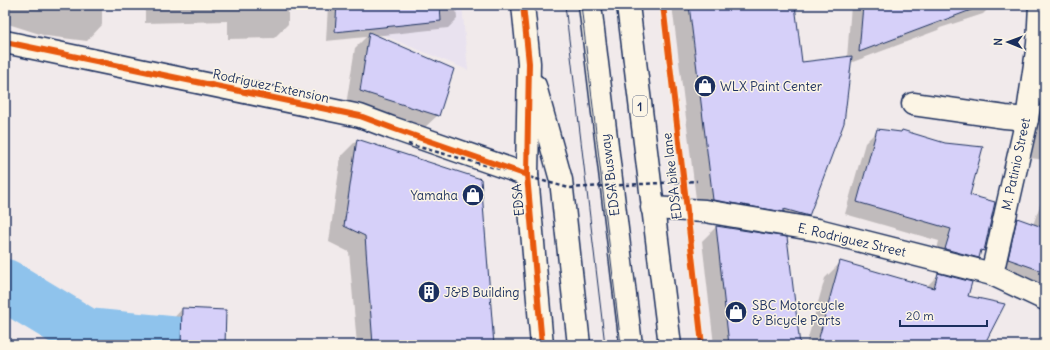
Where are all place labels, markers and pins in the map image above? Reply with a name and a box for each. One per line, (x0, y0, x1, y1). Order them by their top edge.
shop icon: WLX Paint Center (692, 73, 718, 99)
place label: WLX Paint Center (720, 78, 823, 95)
shop icon: Yamaha (460, 182, 486, 208)
place label: Yamaha (411, 187, 458, 204)
building icon: J&B Building (416, 279, 442, 305)
place label: J&B Building (444, 284, 520, 301)
place label: SBC Motorcycle & Bicycle Parts (752, 297, 844, 329)
shop icon: SBC Motorcycle & Bicycle Parts (723, 299, 749, 325)

